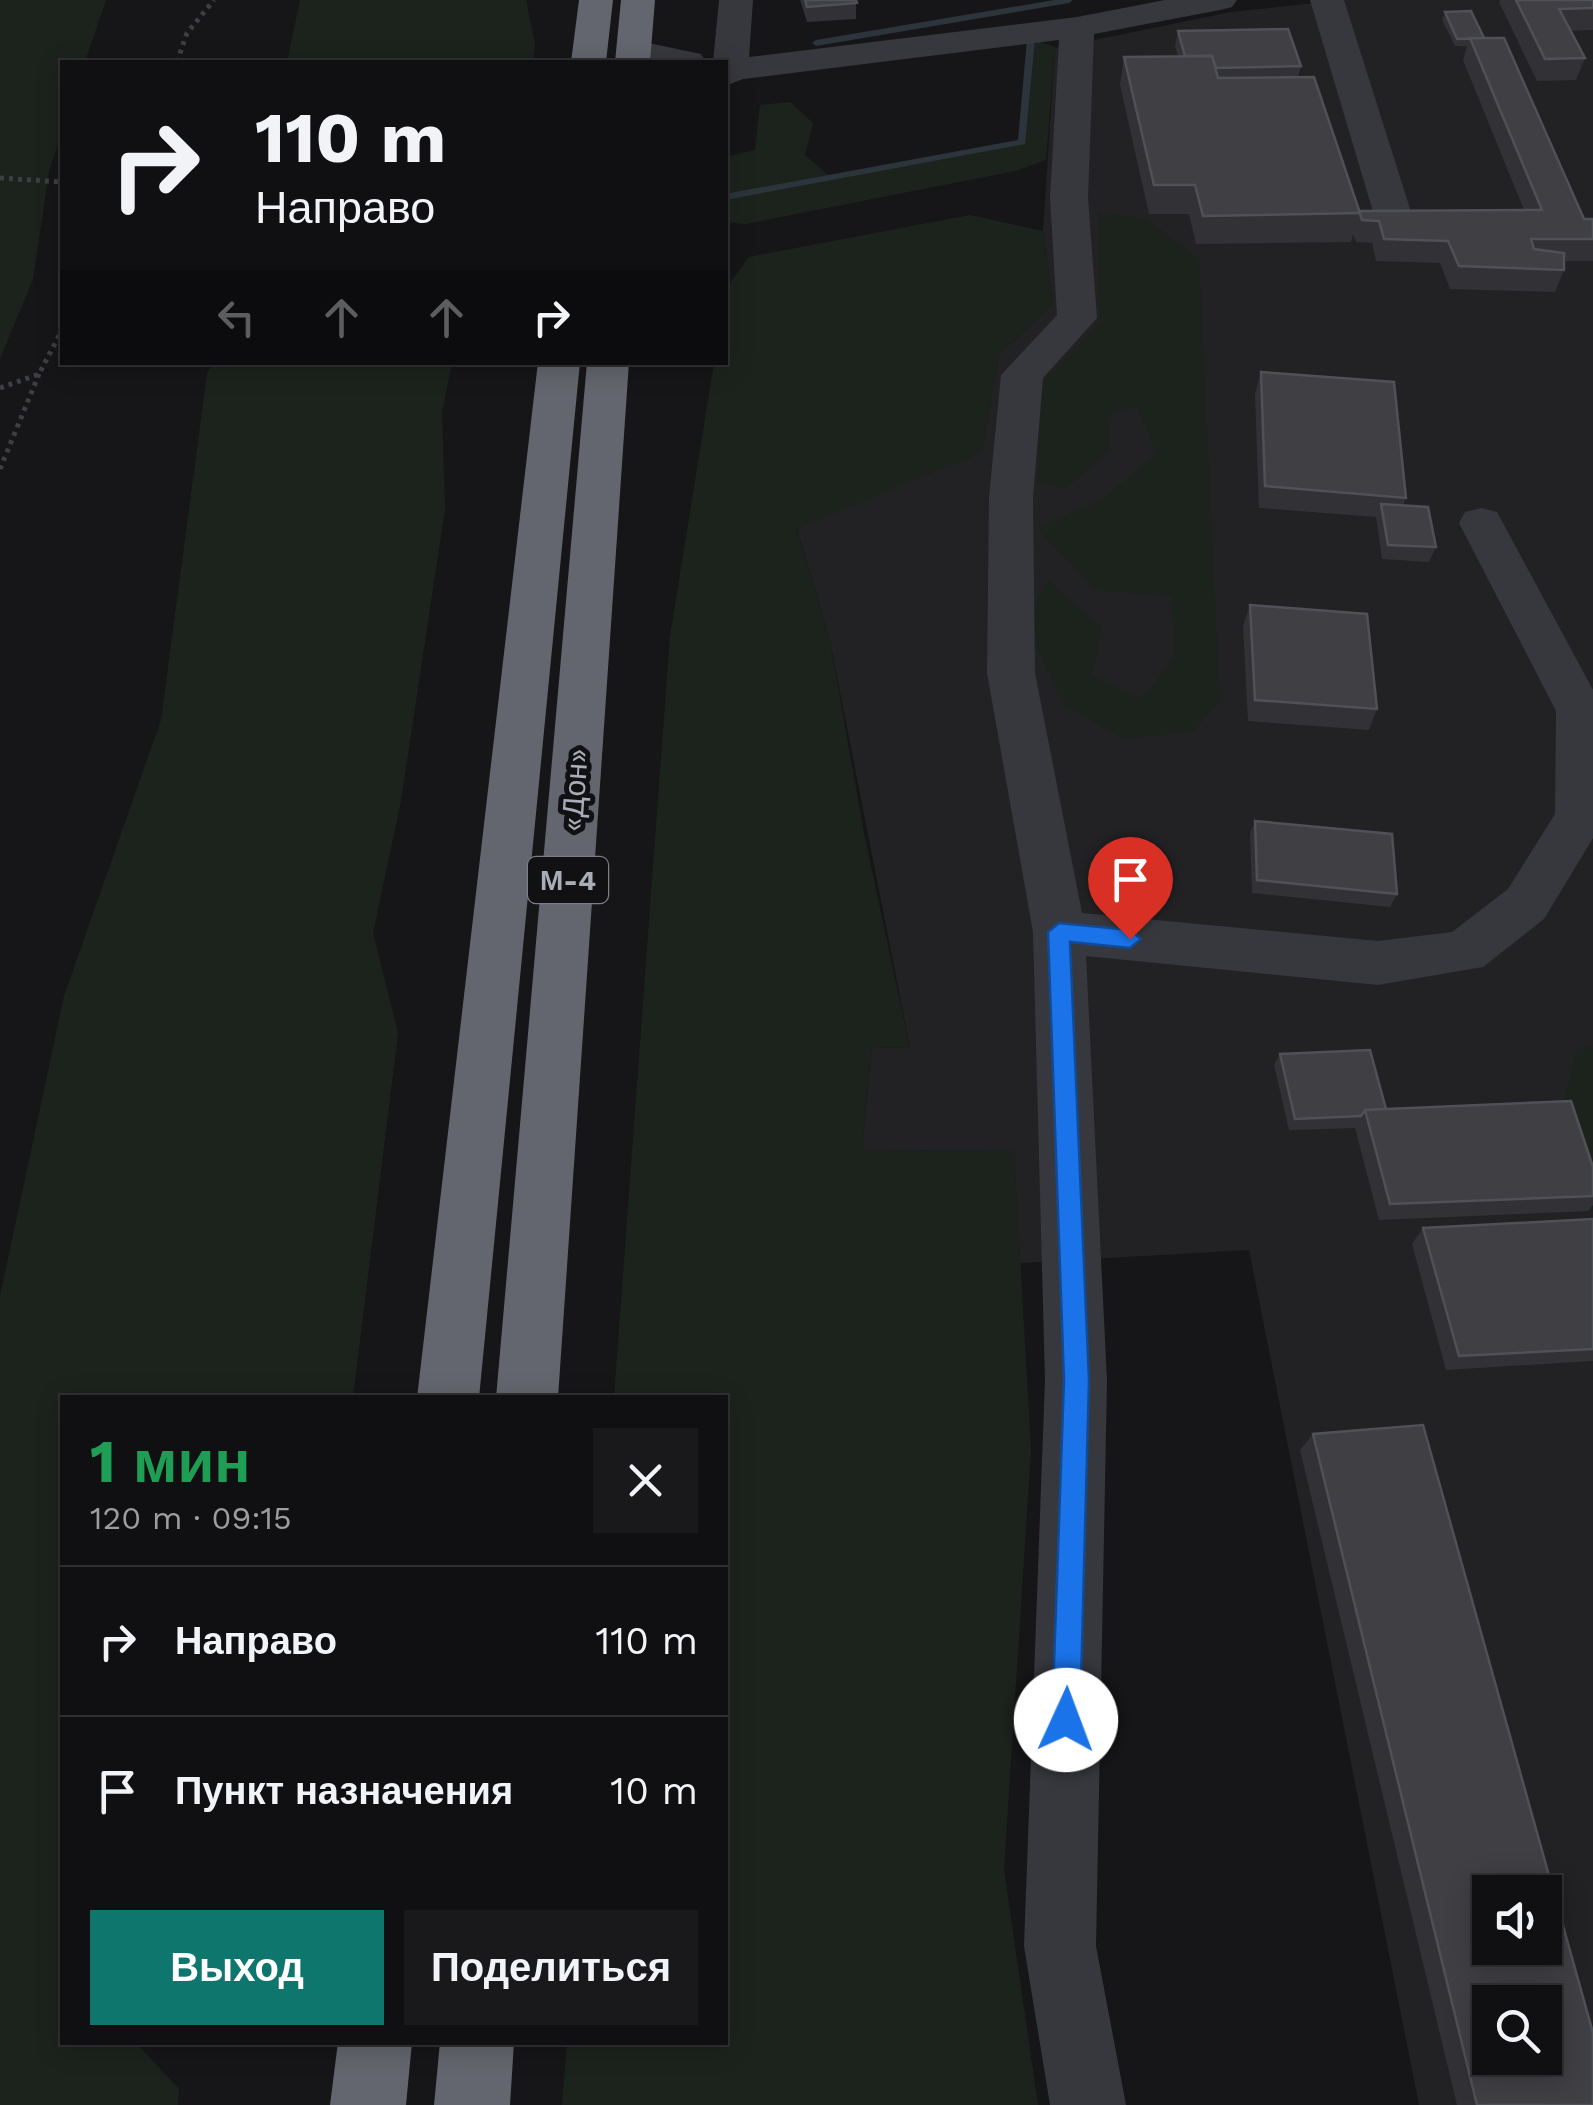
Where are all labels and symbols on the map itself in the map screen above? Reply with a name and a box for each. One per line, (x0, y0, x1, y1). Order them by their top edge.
street label: «Дон» (554, 747, 595, 833)
pin (1088, 837, 1173, 940)
road number: М-4 (528, 857, 608, 903)
position arrow (1014, 1668, 1118, 1772)

